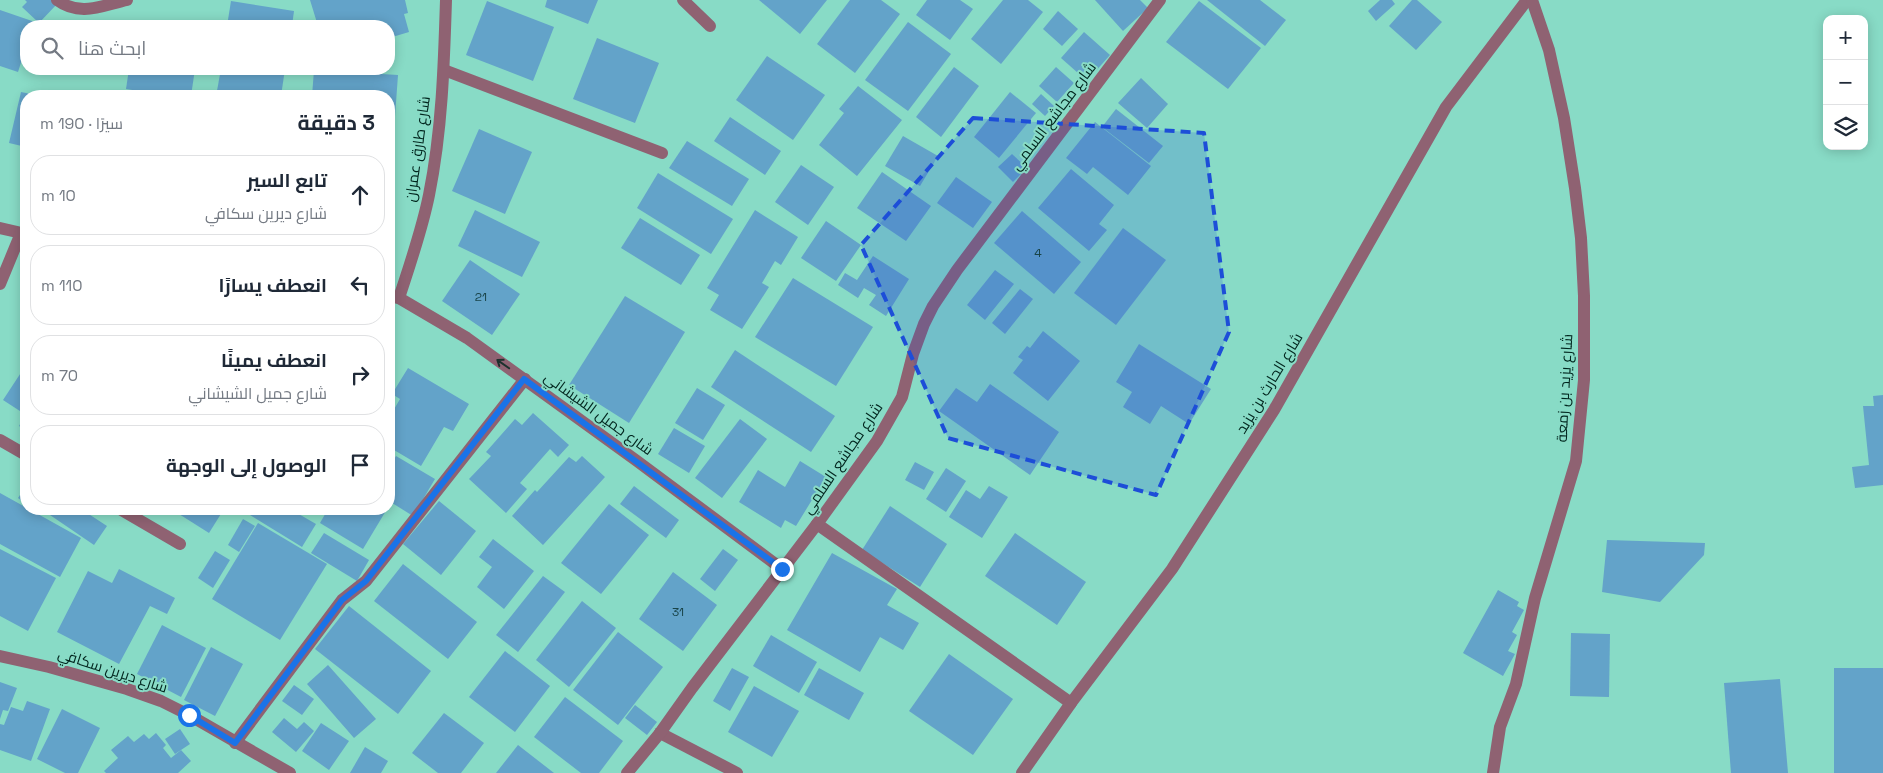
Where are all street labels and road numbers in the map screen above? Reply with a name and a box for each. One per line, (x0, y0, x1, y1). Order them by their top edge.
street label: شارع مجاشع السلمي (1006, 58, 1102, 176)
street label: شارع طارق عمران (400, 95, 436, 203)
street label: شارع الحارث بن يزيد (1231, 329, 1308, 438)
street label: شارع يزيد بن زمعة (1552, 333, 1578, 443)
street label: شارع جميل الشيشاني (539, 367, 657, 461)
street label: شارع مجاشع السلمي (798, 398, 889, 519)
street label: شارع ديرين سكافي (55, 643, 170, 700)

